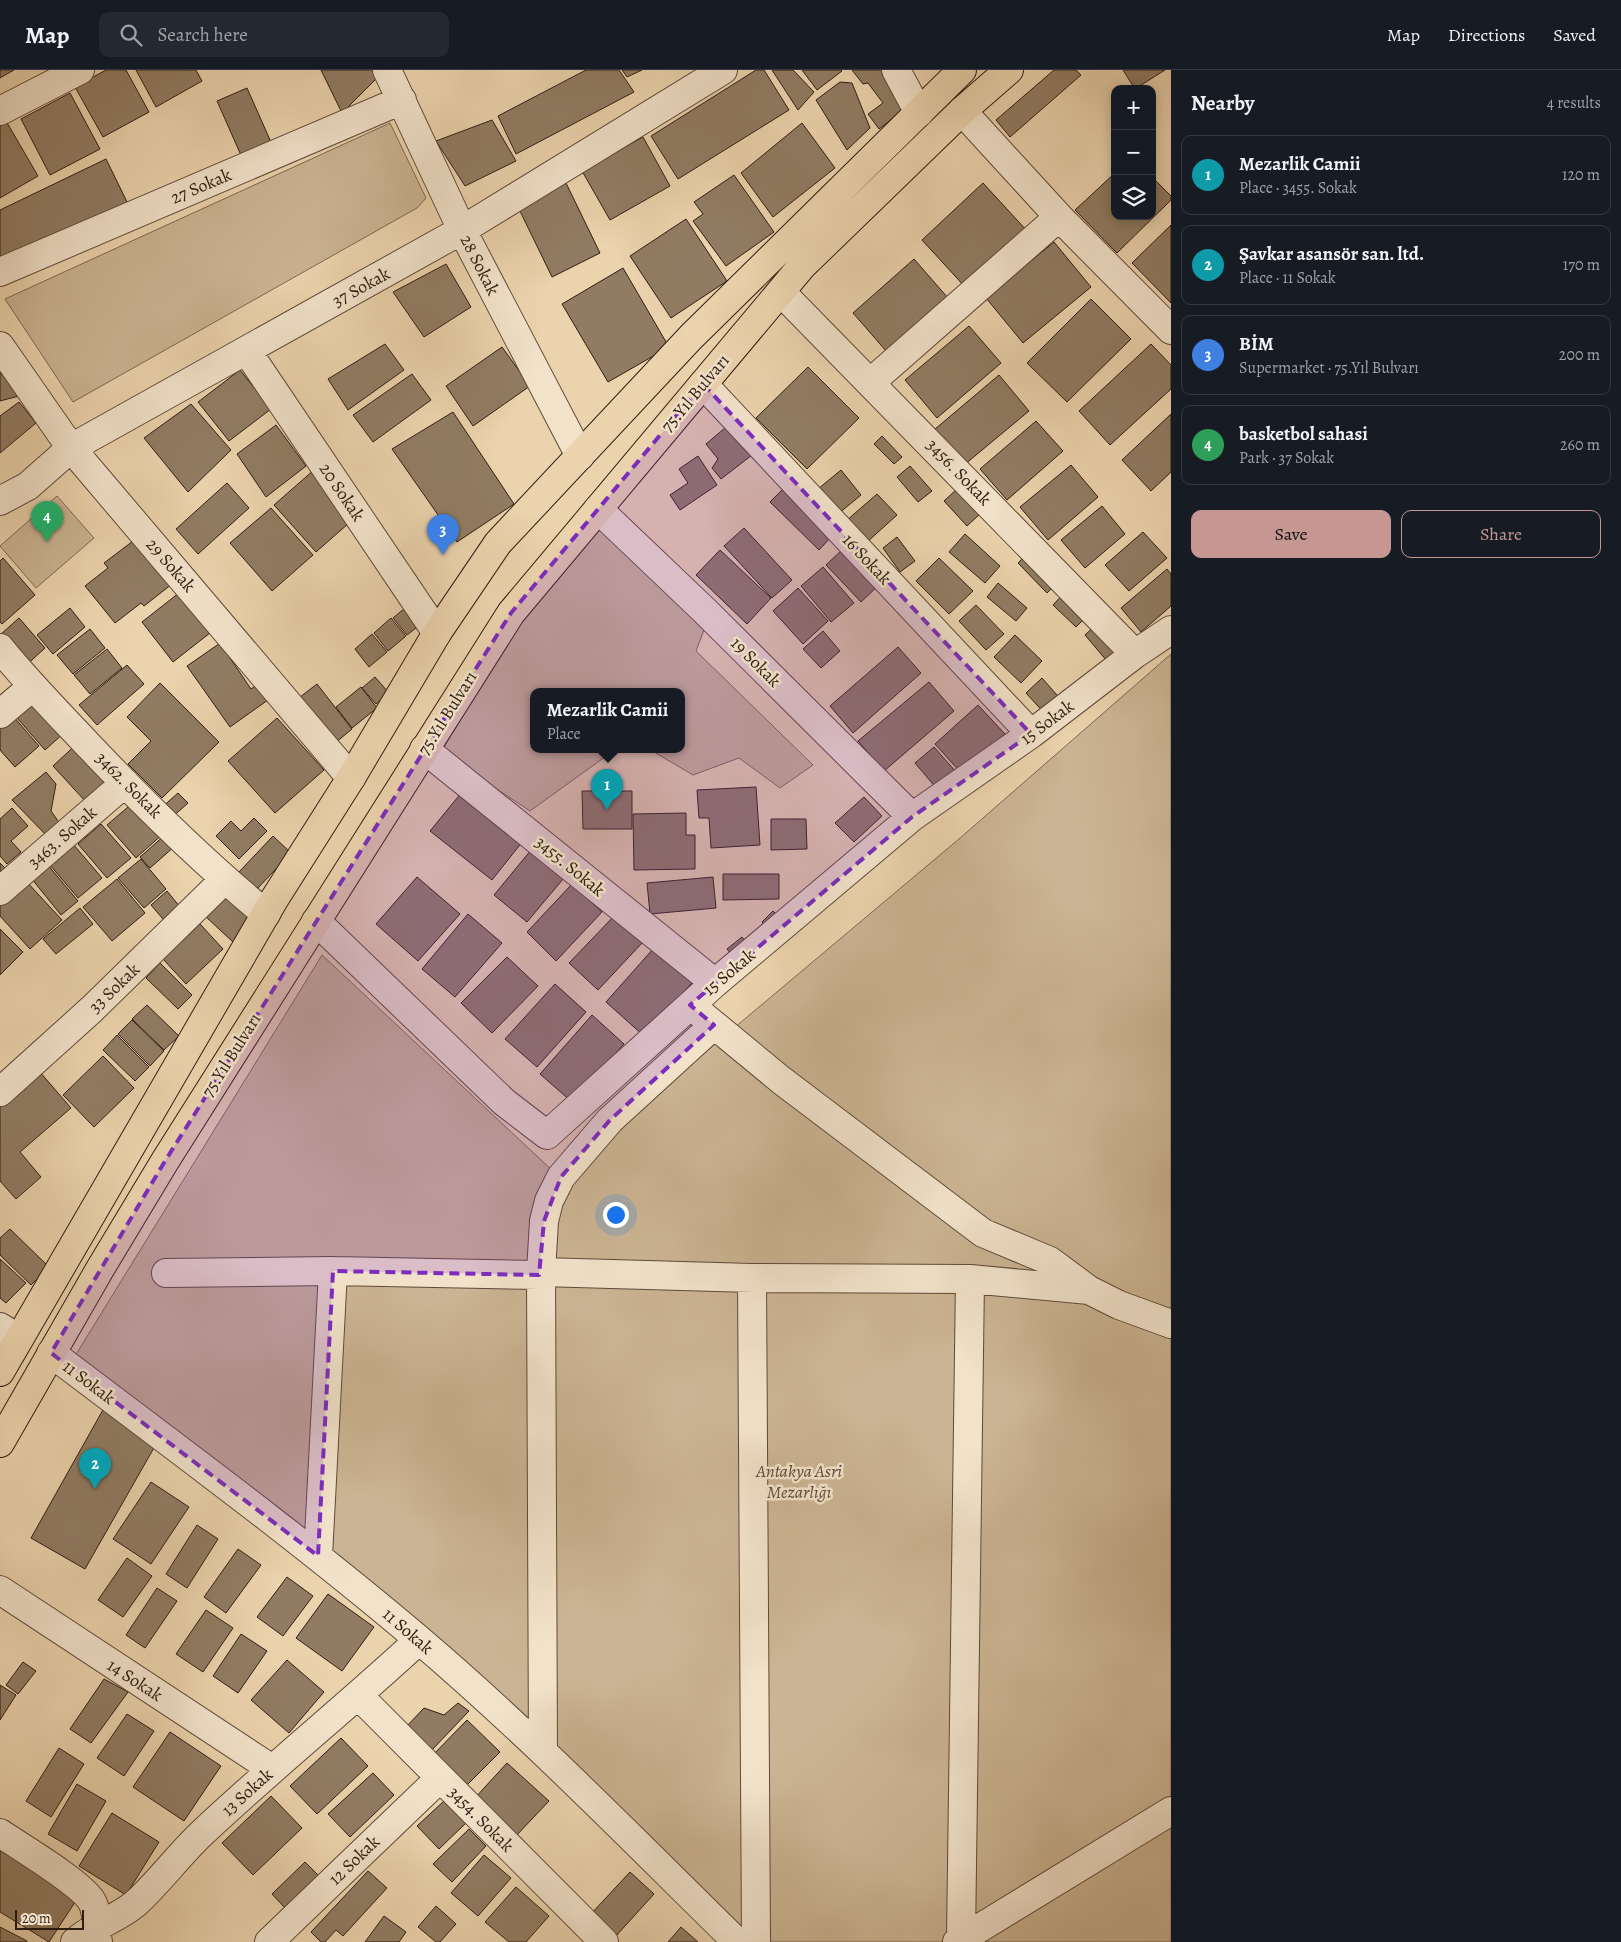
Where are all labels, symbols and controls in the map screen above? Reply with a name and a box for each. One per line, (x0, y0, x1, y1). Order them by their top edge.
search box (99, 12, 449, 57)
text: Map (25, 19, 69, 51)
icon: search (117, 21, 145, 49)
text: Search here (157, 22, 248, 48)
text: Map (1387, 23, 1420, 47)
text: Directions (1448, 23, 1525, 47)
text: Saved (1553, 23, 1596, 47)
map controls (1111, 85, 1156, 220)
button: + (1111, 85, 1156, 130)
text: Nearby (1191, 89, 1254, 117)
text: 4 results (1547, 92, 1601, 114)
button: − (1111, 130, 1156, 175)
text: Mezarlik Camii (1239, 151, 1361, 177)
street label: 27 Sokak (167, 162, 235, 210)
text: 1 (1205, 164, 1211, 186)
text: 120 m (1562, 164, 1600, 186)
button: layers (1111, 175, 1156, 220)
text: Place · 3455. Sokak (1239, 177, 1357, 199)
street label: 28 Sokak (455, 231, 505, 299)
text: Şavkar asansör san. ltd. (1239, 241, 1424, 267)
text: 2 (1204, 254, 1212, 276)
text: 170 m (1563, 254, 1600, 276)
street label: 37 Sokak (328, 261, 394, 313)
text: Place · 11 Sokak (1239, 267, 1336, 289)
text: BİM (1239, 331, 1274, 357)
text: 3 (1205, 344, 1211, 366)
text: 200 m (1559, 344, 1600, 366)
street label: 75.Yıl Bulvarı (655, 349, 735, 437)
text: Supermarket · 75.Yıl Bulvarı (1239, 357, 1419, 379)
text: basketbol sahasi (1239, 421, 1368, 447)
street label: 3456. Sokak (921, 433, 997, 511)
text: 4 (1204, 434, 1212, 456)
text: 260 m (1560, 434, 1600, 456)
text: Park · 37 Sokak (1239, 447, 1334, 469)
street label: 20 Sokak (314, 458, 370, 526)
pin: 4 (31, 501, 63, 542)
button: Save (1191, 510, 1391, 558)
button: Share (1401, 510, 1601, 558)
pin: 3 (427, 514, 459, 555)
street label: 16 Sokak (837, 528, 897, 590)
street label: 29 Sokak (141, 533, 201, 597)
street label: 19 Sokak (726, 632, 786, 692)
street label: 75.Yıl Bulvarı (412, 666, 482, 760)
popup (530, 688, 685, 753)
street label: 15 Sokak (1015, 694, 1079, 750)
text: Mezarlik Camii (547, 697, 668, 723)
text: Place (547, 723, 581, 745)
street label: 3462. Sokak (90, 746, 168, 824)
pin: 1 (591, 769, 623, 810)
street label: 3463. Sokak (22, 800, 102, 874)
street label: 3455. Sokak (530, 830, 610, 902)
street label: 15 Sokak (698, 943, 760, 1001)
street label: 33 Sokak (83, 958, 145, 1018)
street label: 75.Yıl Bulvarı (196, 1008, 266, 1102)
your location (603, 1202, 629, 1228)
street label: 11 Sokak (58, 1354, 120, 1410)
pin: 2 (79, 1448, 111, 1489)
park label: Antakya Asri Mezarlığı (755, 1459, 842, 1504)
street label: 11 Sokak (378, 1602, 439, 1660)
street label: 14 Sokak (102, 1653, 168, 1707)
street label: 13 Sokak (216, 1763, 278, 1821)
street label: 3454. Sokak (443, 1781, 519, 1857)
street label: 12 Sokak (323, 1830, 385, 1890)
scale bar (15, 1907, 84, 1930)
text: 20 m (22, 1909, 51, 1928)

